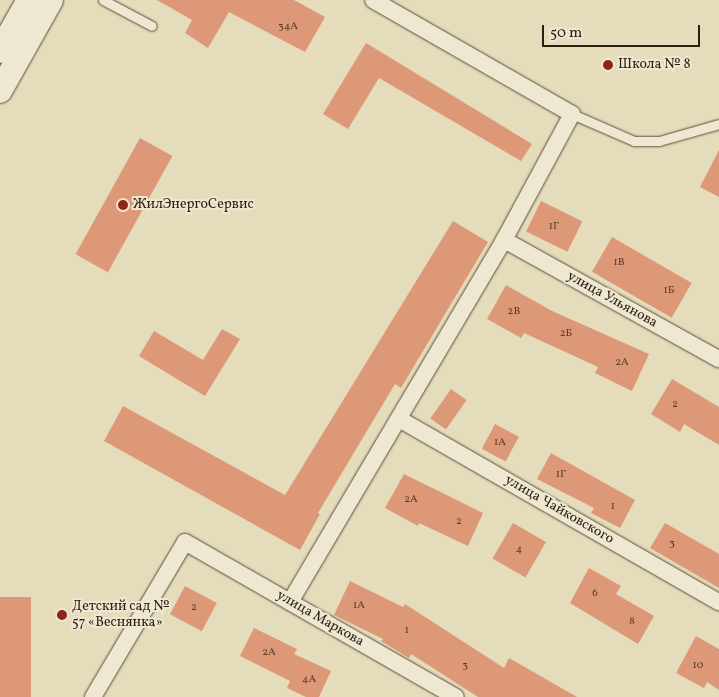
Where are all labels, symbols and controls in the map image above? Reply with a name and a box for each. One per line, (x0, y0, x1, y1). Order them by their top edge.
scale bar (544, 15, 702, 47)
house number: 34А (278, 20, 298, 34)
text: 50 m (550, 23, 582, 44)
place label: Школа № 8 (618, 57, 691, 73)
marker: Школа № 8 (602, 59, 614, 71)
place label: ЖилЭнергоСервис (133, 197, 254, 213)
marker: ЖилЭнергоСервис (117, 199, 129, 211)
house number: 1Г (549, 220, 559, 234)
house number: 1В (613, 256, 625, 270)
street label: улица Ульянова (564, 268, 660, 332)
house number: 1Б (663, 284, 675, 298)
house number: 2В (508, 305, 520, 319)
house number: 2Б (560, 327, 572, 341)
house number: 2А (615, 356, 629, 370)
house number: 2 (672, 398, 678, 412)
house number: 1А (494, 436, 506, 450)
house number: 1Г (556, 468, 566, 482)
street label: улица Чайковского (501, 472, 617, 548)
house number: 2А (404, 493, 418, 507)
house number: 1 (611, 500, 615, 514)
house number: 2 (456, 515, 462, 529)
house number: 3 (669, 537, 675, 551)
house number: 4 (516, 543, 522, 557)
street label: улица Маркова (273, 587, 367, 651)
house number: 6 (592, 587, 598, 601)
place label: Детский сад № 57 «Веснянка» (72, 599, 170, 632)
house number: 1А (353, 599, 365, 613)
house number: 2 (191, 601, 197, 615)
marker: Детский сад № 57 «Веснянка» (56, 609, 68, 621)
house number: 8 (629, 615, 635, 629)
house number: 1 (405, 624, 409, 638)
house number: 2А (262, 646, 276, 660)
house number: 3 (462, 659, 468, 673)
house number: 10 (693, 659, 703, 673)
house number: 4А (302, 673, 316, 687)

